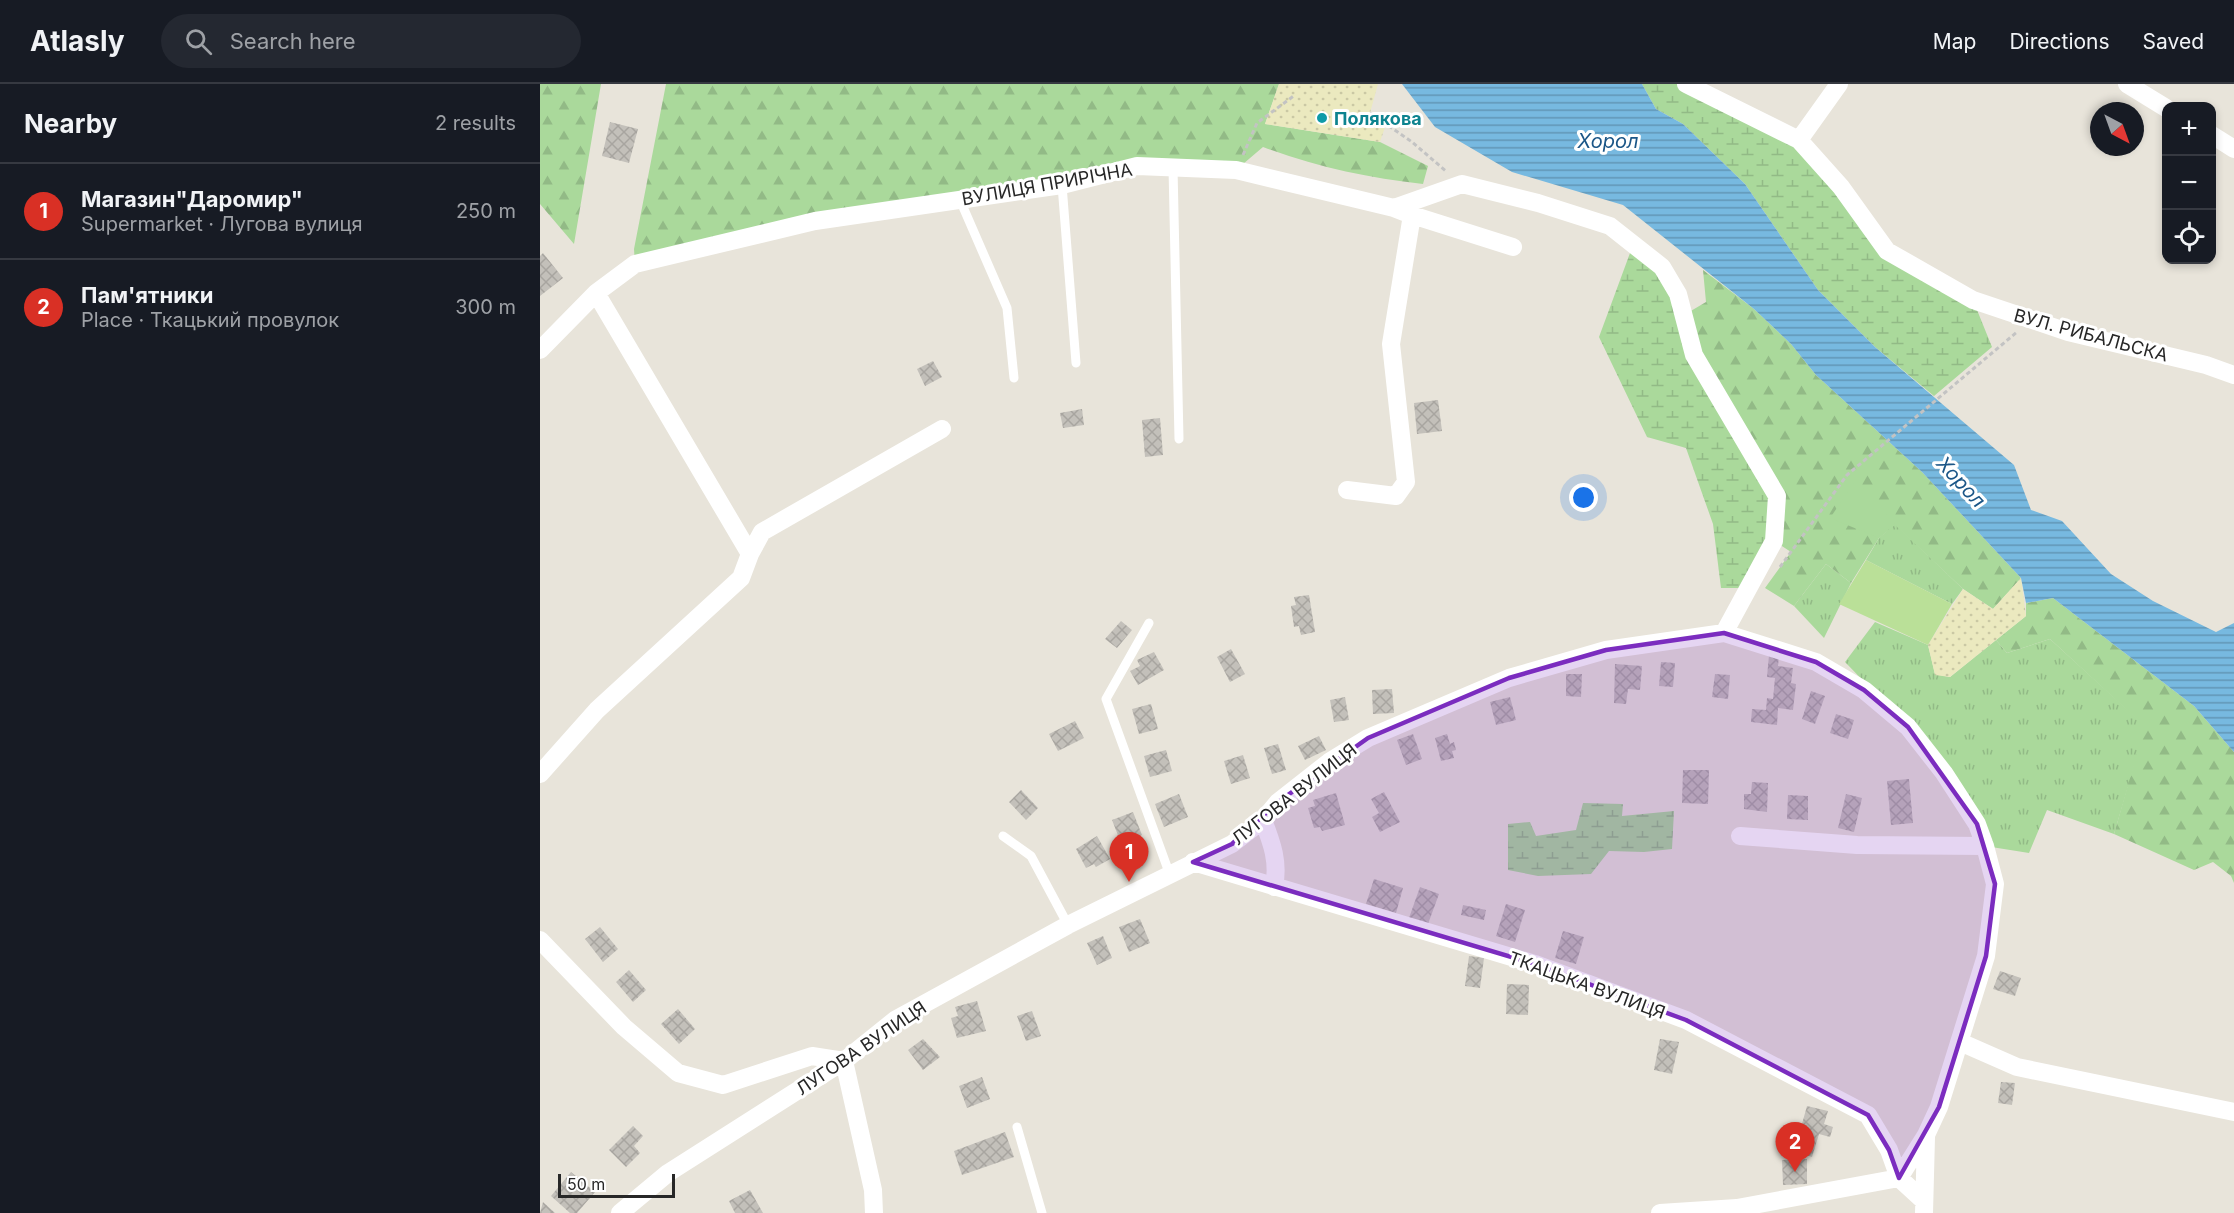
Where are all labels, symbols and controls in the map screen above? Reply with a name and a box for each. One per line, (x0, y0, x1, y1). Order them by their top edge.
search box (161, 14, 581, 68)
text: Atlasly (30, 24, 125, 58)
icon: search (182, 25, 215, 58)
text: Search here (230, 28, 356, 54)
text: Map (1933, 29, 1976, 54)
text: Directions (2009, 29, 2110, 54)
text: Saved (2143, 29, 2204, 54)
north arrow (2090, 102, 2144, 156)
map controls (2162, 102, 2216, 264)
button: + (2162, 102, 2216, 156)
text: Nearby (24, 108, 117, 139)
place label: Полякова (1334, 108, 1422, 129)
text: 2 results (435, 111, 516, 135)
marker: Полякова (1315, 111, 1329, 125)
water label: Хорол (1577, 129, 1638, 153)
button: − (2162, 156, 2216, 210)
street label: ВУЛИЦЯ ПРИРІЧНА (960, 159, 1134, 209)
text: Магазин"Даромир" (81, 186, 303, 212)
text: 1 (39, 199, 48, 223)
text: 250 m (456, 199, 516, 223)
button: locate (2162, 210, 2216, 264)
text: Supermarket · Лугова вулиця (81, 212, 363, 236)
text: Пам'ятники (81, 282, 213, 308)
text: 2 (37, 295, 50, 319)
text: 300 m (455, 295, 516, 319)
street label: ВУЛ. РИБАЛЬСКА (2012, 304, 2170, 366)
text: Place · Ткацький провулок (81, 308, 339, 332)
water label: Хорол (1931, 451, 1991, 512)
your location (1569, 483, 1598, 512)
street label: ЛУГОВА ВУЛИЦЯ (1228, 739, 1360, 849)
pin: 1 (1110, 832, 1148, 882)
street label: ТКАЦЬКА ВУЛИЦЯ (1506, 947, 1668, 1023)
street label: ЛУГОВА ВУЛИЦЯ (792, 997, 930, 1099)
pin: 2 (1776, 1122, 1814, 1172)
scale bar (558, 1171, 675, 1198)
text: 50 m (567, 1174, 605, 1194)

